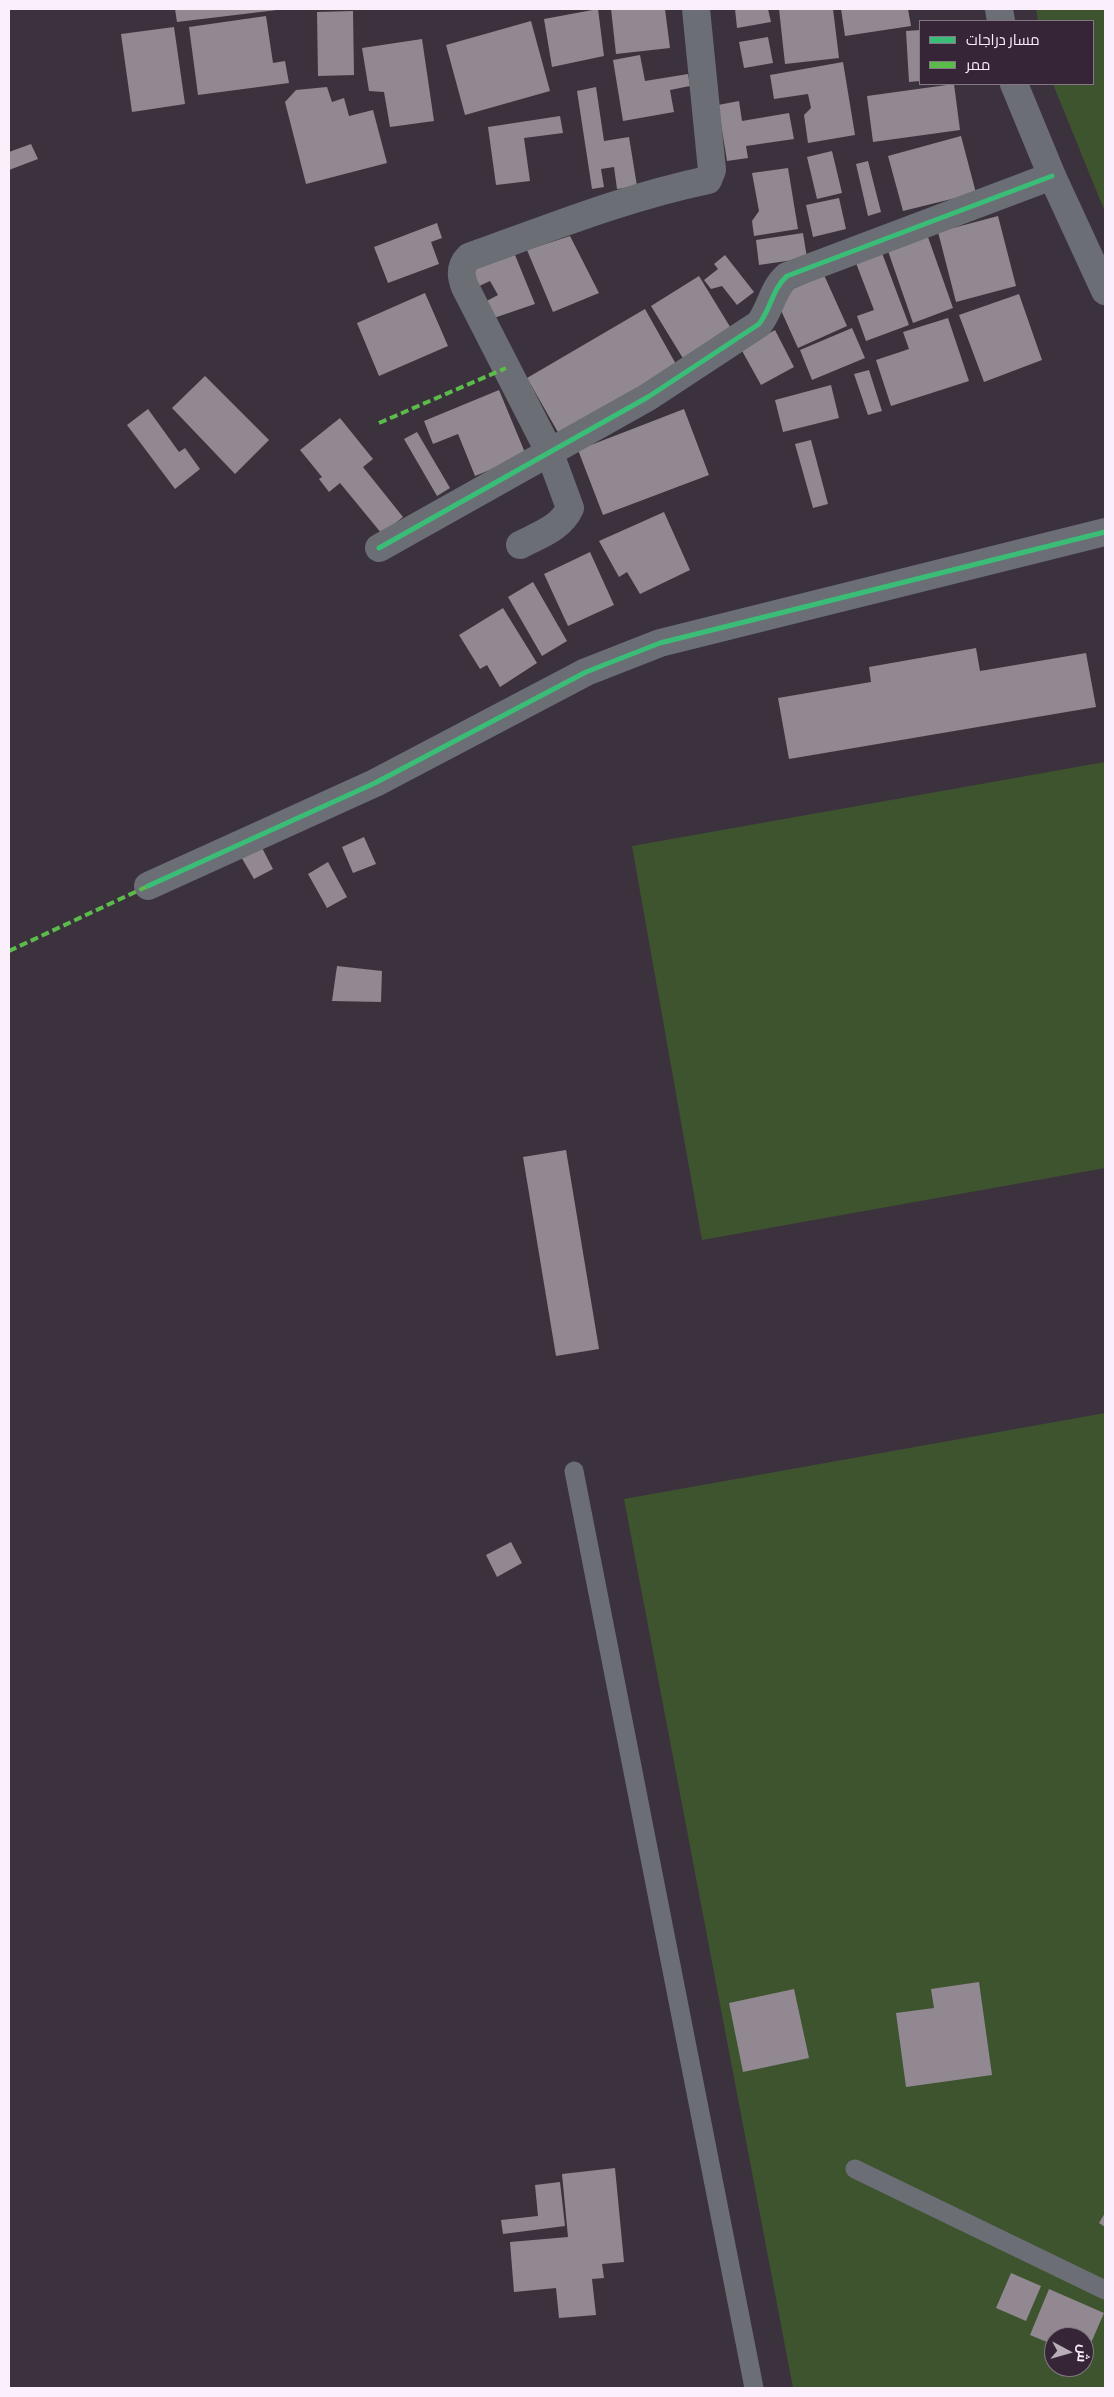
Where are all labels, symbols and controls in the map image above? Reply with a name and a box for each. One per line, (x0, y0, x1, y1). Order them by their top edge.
legend (919, 20, 1094, 85)
text: مسار دراجات (966, 30, 1040, 48)
text: ممر (966, 55, 990, 73)
north arrow (1044, 2327, 1094, 2377)
text: ش (1074, 2344, 1093, 2363)

